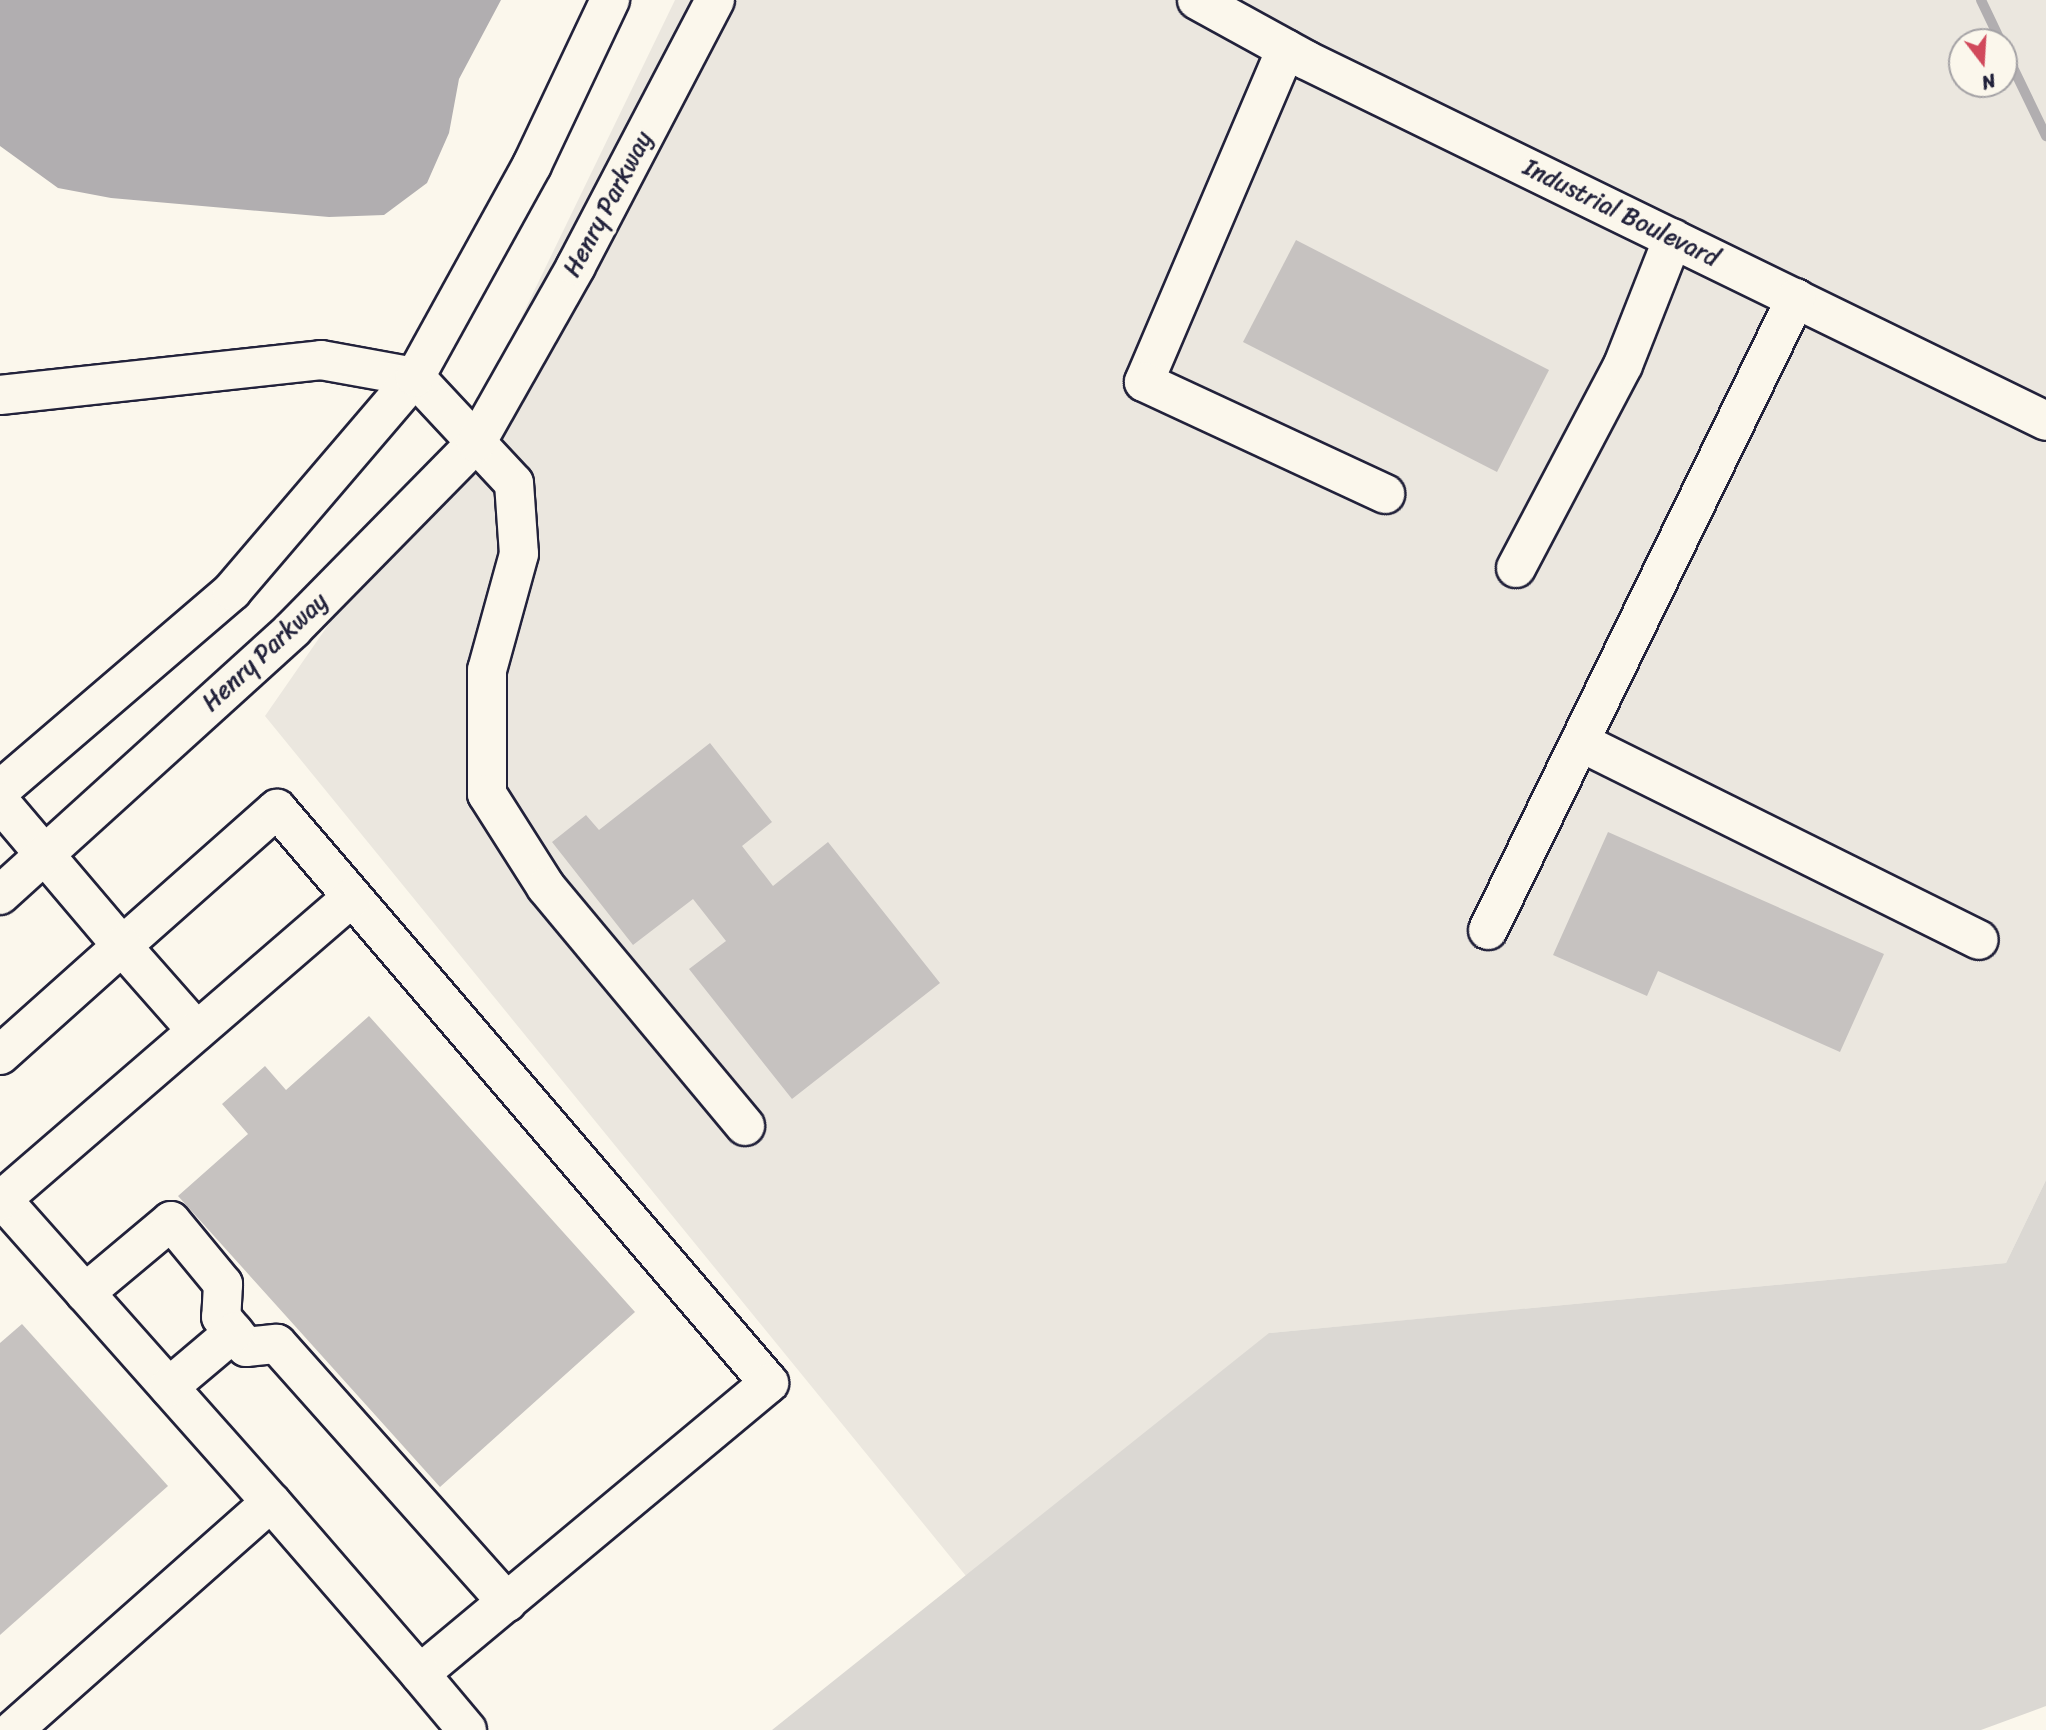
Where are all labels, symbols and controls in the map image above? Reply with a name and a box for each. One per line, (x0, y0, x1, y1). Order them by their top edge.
north arrow (1948, 28, 2018, 98)
text: N (1978, 64, 2000, 99)
street label: Henry Parkway (558, 126, 658, 282)
street label: Industrial Boulevard (1518, 153, 1724, 273)
street label: Henry Parkway (196, 587, 334, 717)

